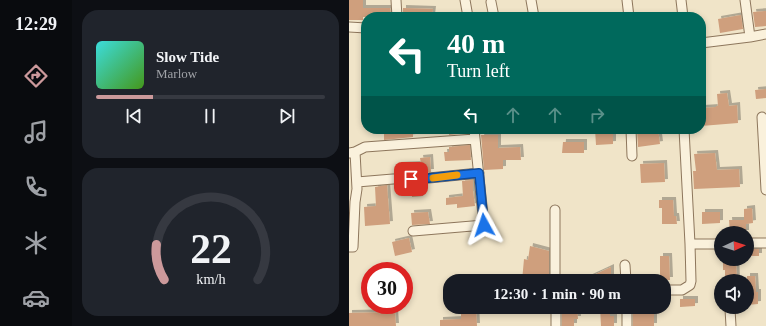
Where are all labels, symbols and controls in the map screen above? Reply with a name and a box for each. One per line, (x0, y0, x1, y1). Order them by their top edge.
text: 12:29 (15, 14, 57, 34)
icon: left (381, 28, 433, 80)
text: 40 m (447, 28, 505, 59)
text: Slow Tide (156, 49, 219, 65)
text: Turn left (447, 61, 510, 81)
icon: directions (22, 62, 50, 90)
text: Marlow (156, 66, 197, 81)
icon: left (460, 104, 482, 126)
icon: ahead (502, 104, 524, 126)
icon: ahead (544, 104, 566, 126)
icon: right (586, 104, 608, 126)
icon: previous (123, 105, 145, 127)
icon: pause (199, 105, 221, 127)
icon: next (276, 105, 298, 127)
icon: music (22, 118, 50, 146)
pin (394, 162, 428, 196)
icon: arrive (400, 168, 422, 190)
icon: phone (22, 173, 50, 201)
position arrow (463, 204, 505, 246)
text: 22 (190, 226, 231, 272)
north arrow (714, 226, 754, 266)
map controls (714, 226, 754, 314)
icon: climate (22, 229, 50, 257)
speed limit sign: 30 (361, 262, 413, 314)
text: km/h (196, 271, 225, 287)
button: sound (714, 274, 754, 314)
icon: car (22, 284, 50, 312)
text: 12:30 · 1 min · 90 m (493, 286, 621, 302)

